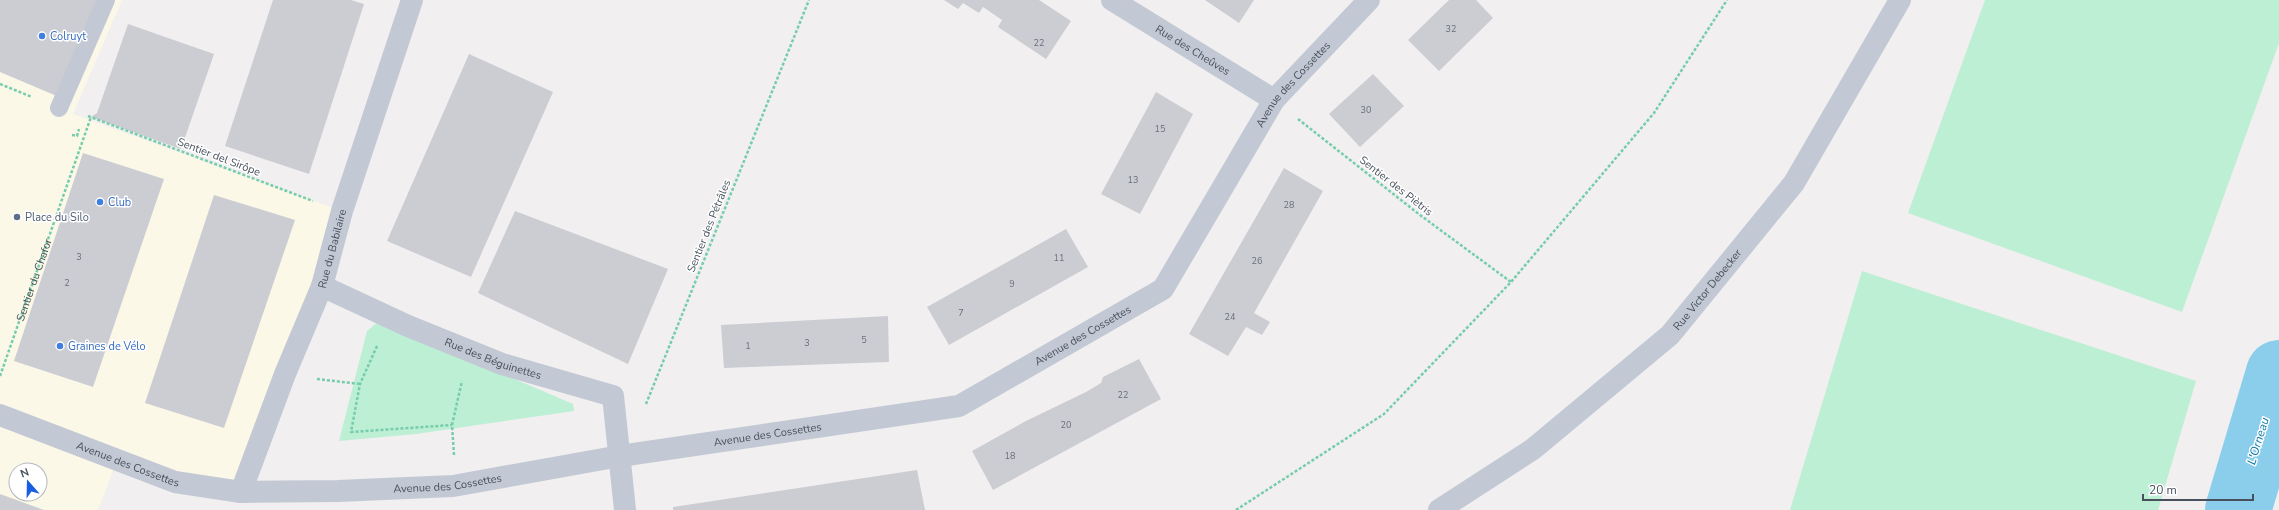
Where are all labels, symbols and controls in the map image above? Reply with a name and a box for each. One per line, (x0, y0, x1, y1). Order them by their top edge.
street label: Rue des Cheûves (1153, 21, 1233, 79)
house number: 32 (1446, 23, 1456, 35)
place label: Colruyt (50, 29, 86, 44)
marker: Colruyt (37, 31, 47, 41)
house number: 22 (1034, 37, 1044, 49)
street label: Avenue des Cossettes (1252, 38, 1334, 130)
house number: 30 (1361, 104, 1371, 116)
house number: 15 (1155, 123, 1165, 135)
street label: Sentier del Sirôpe (175, 134, 263, 180)
street label: Sentier des Piètris (1356, 153, 1436, 219)
house number: 13 (1128, 174, 1138, 186)
street label: Sentier des Pétrâles (684, 177, 734, 275)
place label: Club (108, 195, 131, 210)
marker: Club (95, 197, 105, 207)
house number: 28 (1284, 199, 1294, 211)
street label: Rue du Babilaire (314, 207, 350, 290)
place label: Place du Silo (25, 210, 89, 225)
marker: Place du Silo (12, 212, 22, 222)
street label: Sentier du Chafor (12, 236, 55, 323)
street label: Rue Victor Debecker (1669, 246, 1745, 333)
house number: 3 (76, 251, 82, 263)
house number: 11 (1054, 252, 1064, 264)
house number: 26 (1252, 255, 1262, 267)
house number: 2 (64, 277, 70, 289)
house number: 9 (1009, 278, 1015, 290)
street label: Avenue des Cossettes (1032, 302, 1134, 369)
house number: 7 (958, 307, 964, 319)
house number: 24 (1225, 311, 1236, 323)
street label: Rue des Béguinettes (442, 334, 543, 382)
house number: 5 (861, 334, 867, 346)
house number: 3 (804, 337, 810, 349)
place label: Graines de Vélo (68, 339, 146, 354)
house number: 1 (745, 340, 751, 352)
marker: Graines de Vélo (55, 341, 65, 351)
house number: 22 (1118, 389, 1128, 401)
water label: L'Orneau (2243, 415, 2273, 467)
street label: Avenue des Cossettes (712, 419, 822, 450)
house number: 20 (1061, 419, 1071, 431)
street label: Avenue des Cossettes (74, 437, 180, 490)
house number: 18 (1005, 450, 1015, 462)
north arrow (8, 462, 48, 502)
text: N (18, 465, 31, 482)
street label: Avenue des Cossettes (393, 470, 503, 496)
scale bar (2143, 476, 2253, 502)
text: 20 m (2149, 482, 2177, 498)

